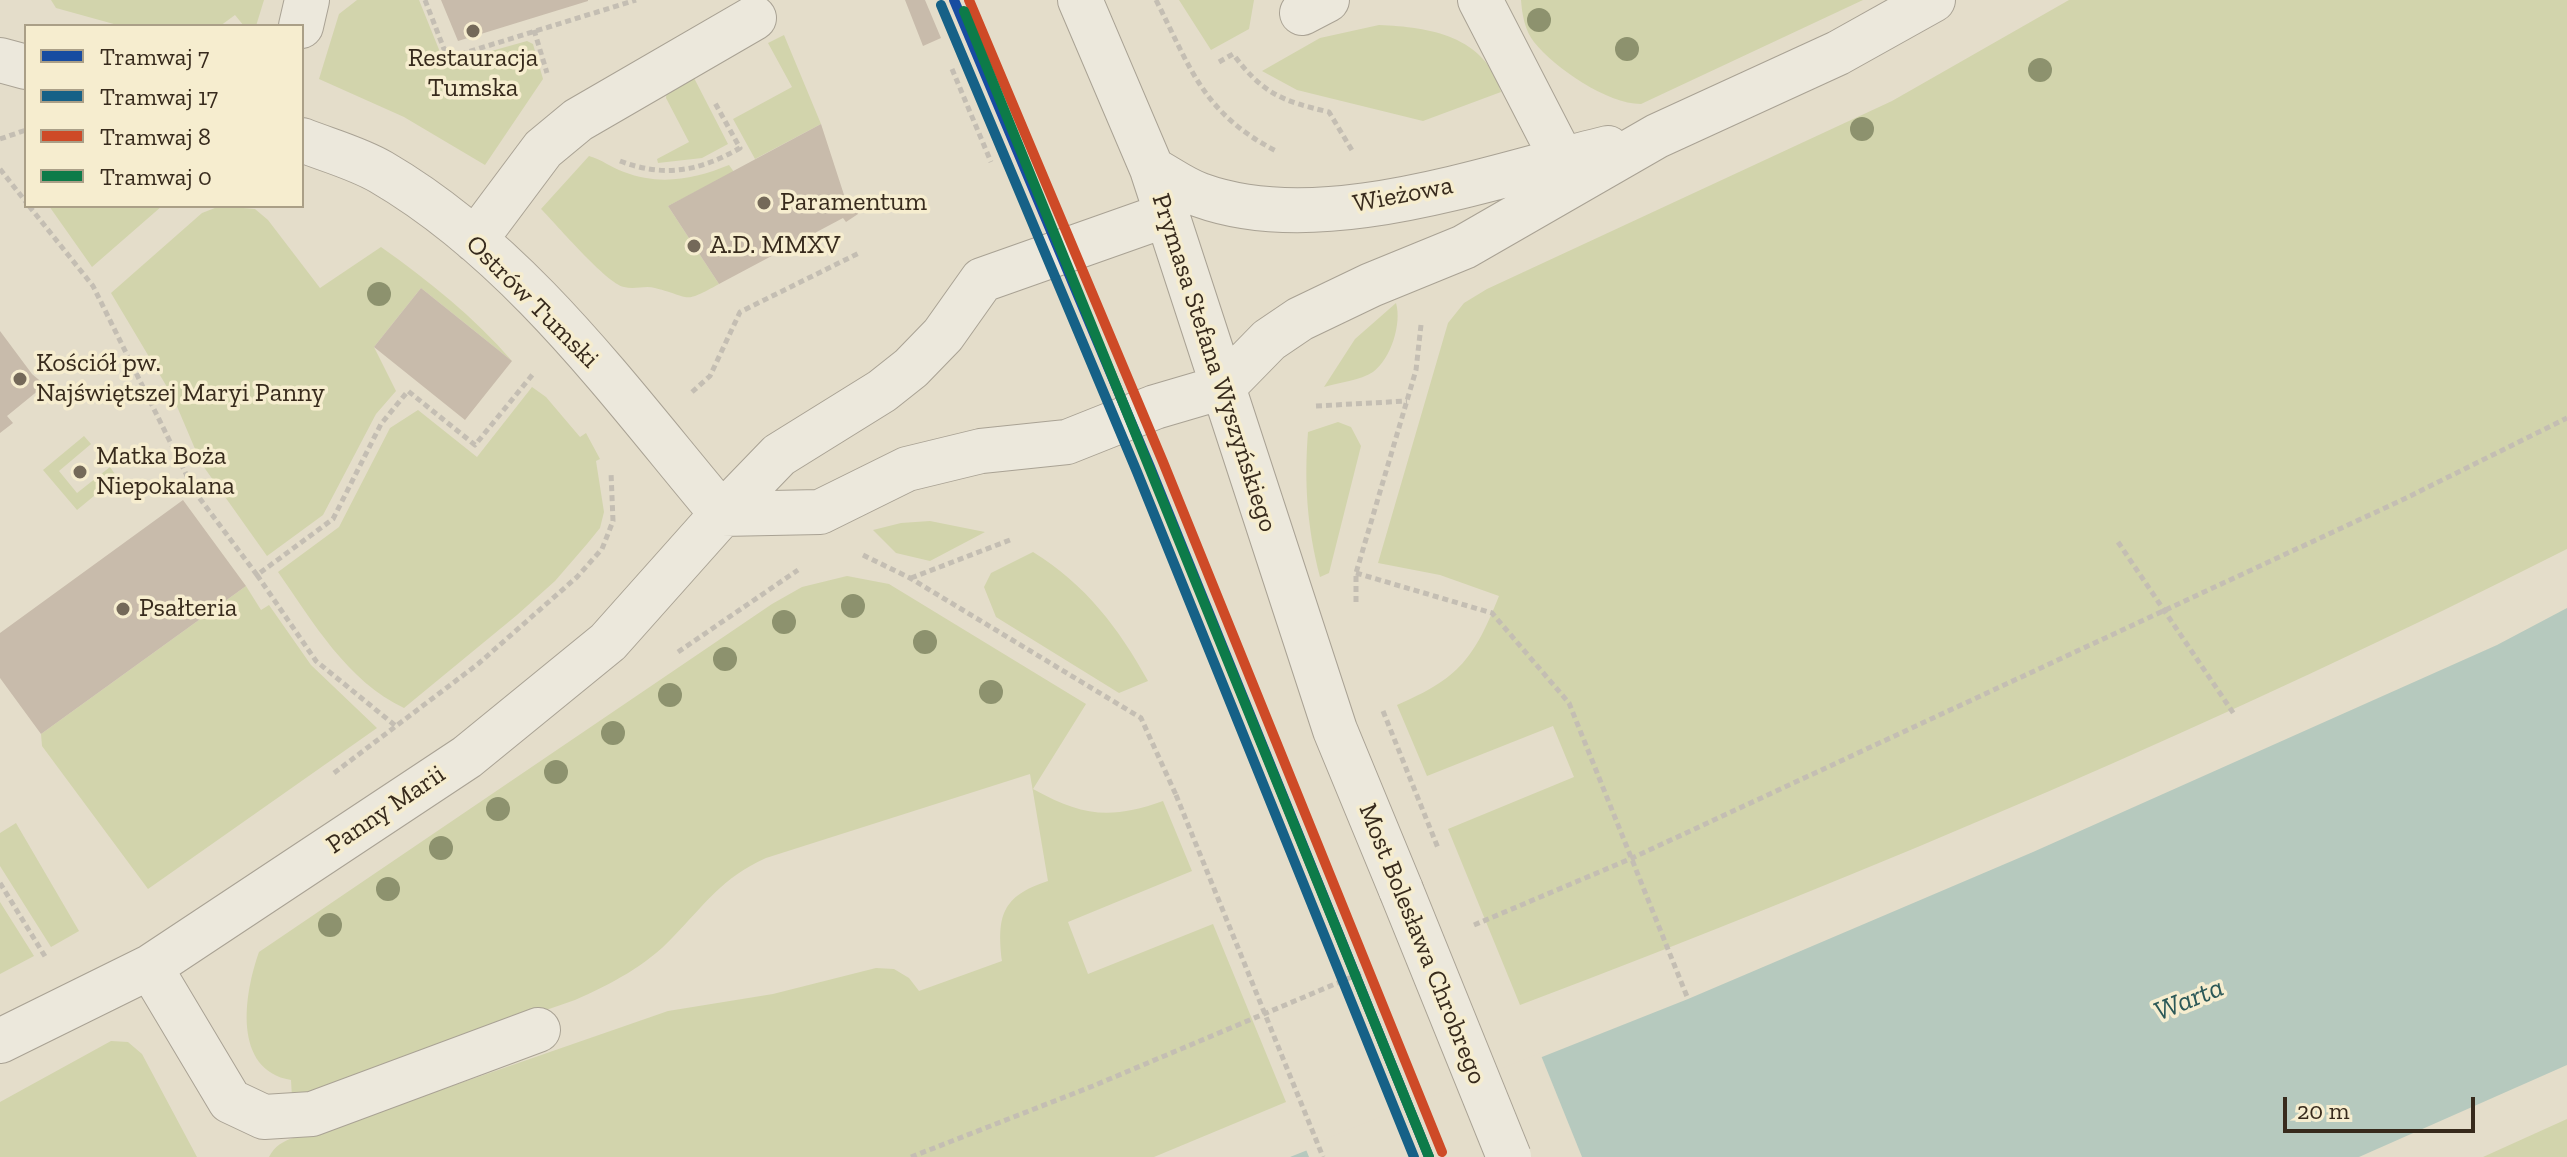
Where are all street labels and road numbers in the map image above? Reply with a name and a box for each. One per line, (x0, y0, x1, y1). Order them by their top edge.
street label: Wieżowa (1350, 170, 1456, 220)
street label: Prymasa Stefana Wyszyńskiego (1145, 190, 1283, 536)
street label: Ostrów Tumski (459, 229, 605, 375)
street label: Panny Marii (321, 759, 451, 861)
street label: Most Bolesława Chrobrego (1351, 799, 1493, 1089)

